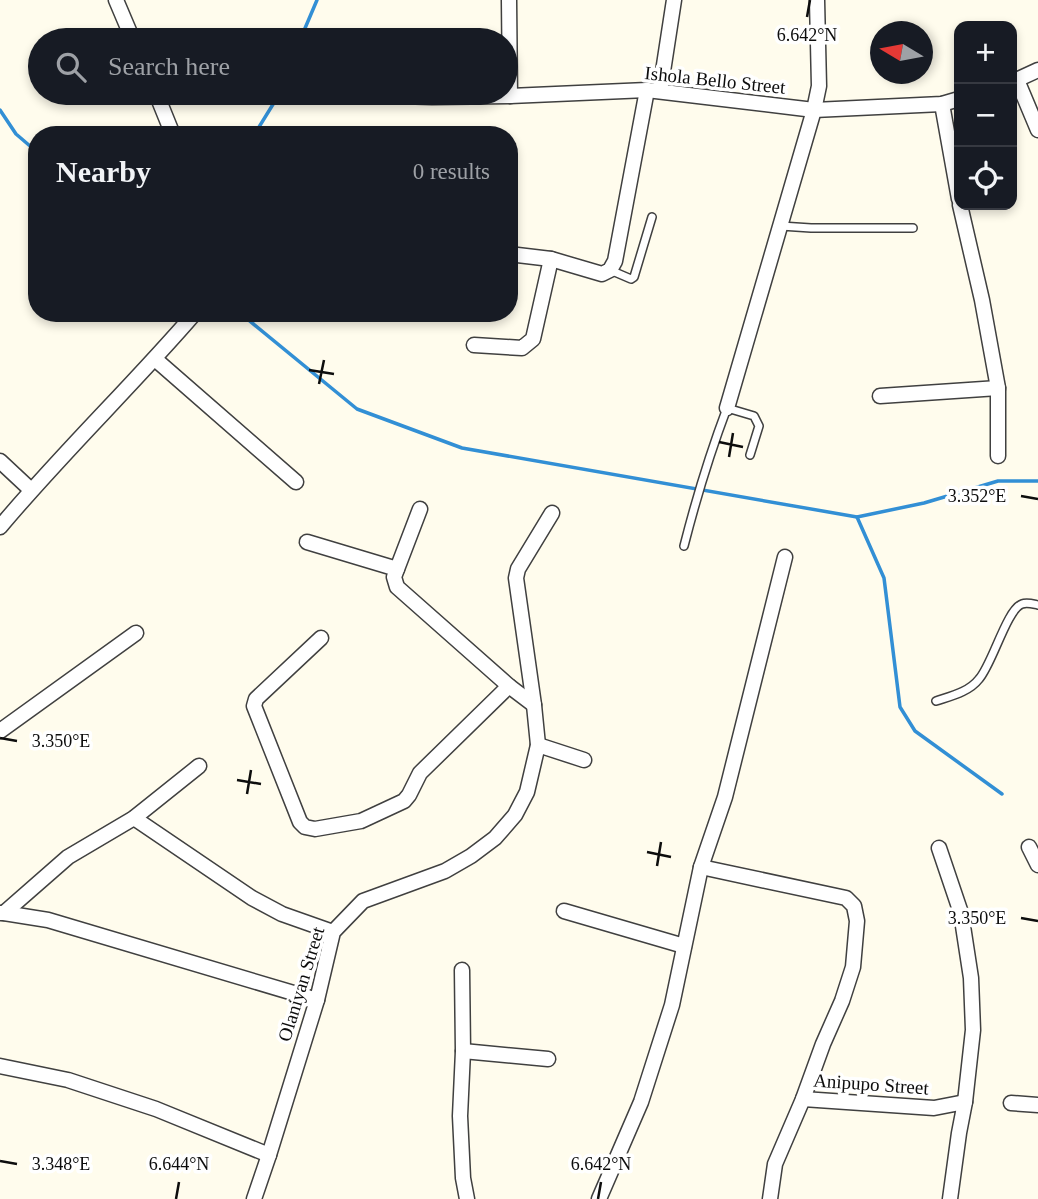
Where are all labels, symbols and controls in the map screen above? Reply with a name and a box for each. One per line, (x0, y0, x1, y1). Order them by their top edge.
north arrow (870, 21, 933, 84)
map controls (954, 21, 1017, 210)
button: + (954, 21, 1017, 84)
text: 6.642°N (777, 25, 837, 45)
search box (28, 28, 518, 105)
icon: search (52, 48, 90, 86)
text: Search here (108, 52, 230, 81)
street label: Ishola Bello Street (644, 62, 787, 98)
button: − (954, 84, 1017, 147)
button: locate (954, 147, 1017, 210)
text: Nearby (56, 155, 151, 188)
text: 0 results (413, 159, 490, 184)
text: 3.352°E (948, 486, 1006, 506)
text: 3.350°E (32, 731, 90, 751)
text: 3.350°E (948, 908, 1006, 928)
street label: Olaniyan Street (274, 923, 329, 1044)
street label: Anipupo Street (813, 1069, 930, 1099)
text: 3.348°E (32, 1154, 90, 1174)
text: 6.644°N (149, 1154, 209, 1174)
text: 6.642°N (571, 1154, 631, 1174)

